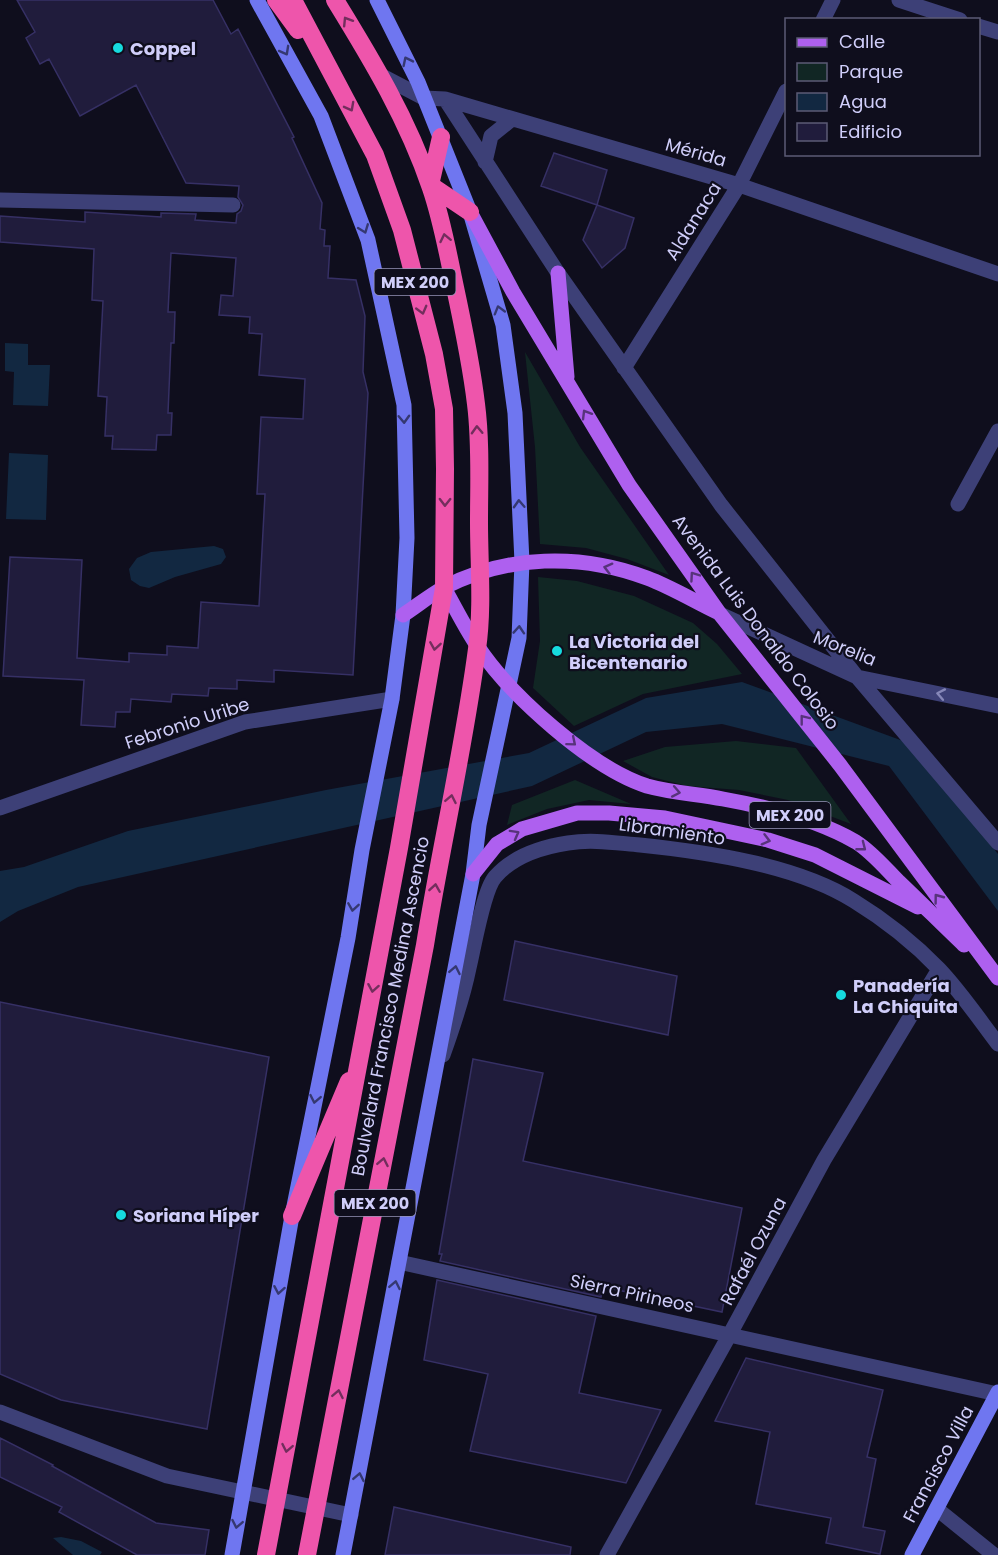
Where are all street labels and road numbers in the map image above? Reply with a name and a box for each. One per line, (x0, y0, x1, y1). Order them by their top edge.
street label: Mérida (663, 131, 729, 173)
street label: Aldanaca (659, 177, 727, 265)
road number: MEX 200 (374, 269, 456, 295)
street label: Avenida Luis Donaldo Colosio (667, 509, 845, 735)
street label: Morelia (810, 624, 880, 672)
street label: Febronio Uribe (122, 691, 252, 755)
road number: MEX 200 (750, 802, 830, 828)
street label: Libramiento (617, 811, 727, 851)
street label: Boulvelard Francisco Medina Ascencio (345, 834, 435, 1178)
road number: MEX 200 (334, 1190, 416, 1216)
street label: Rafaél Ozuna (714, 1193, 792, 1309)
street label: Sierra Pirineos (568, 1268, 696, 1318)
street label: Francisco Villa (897, 1401, 979, 1527)

